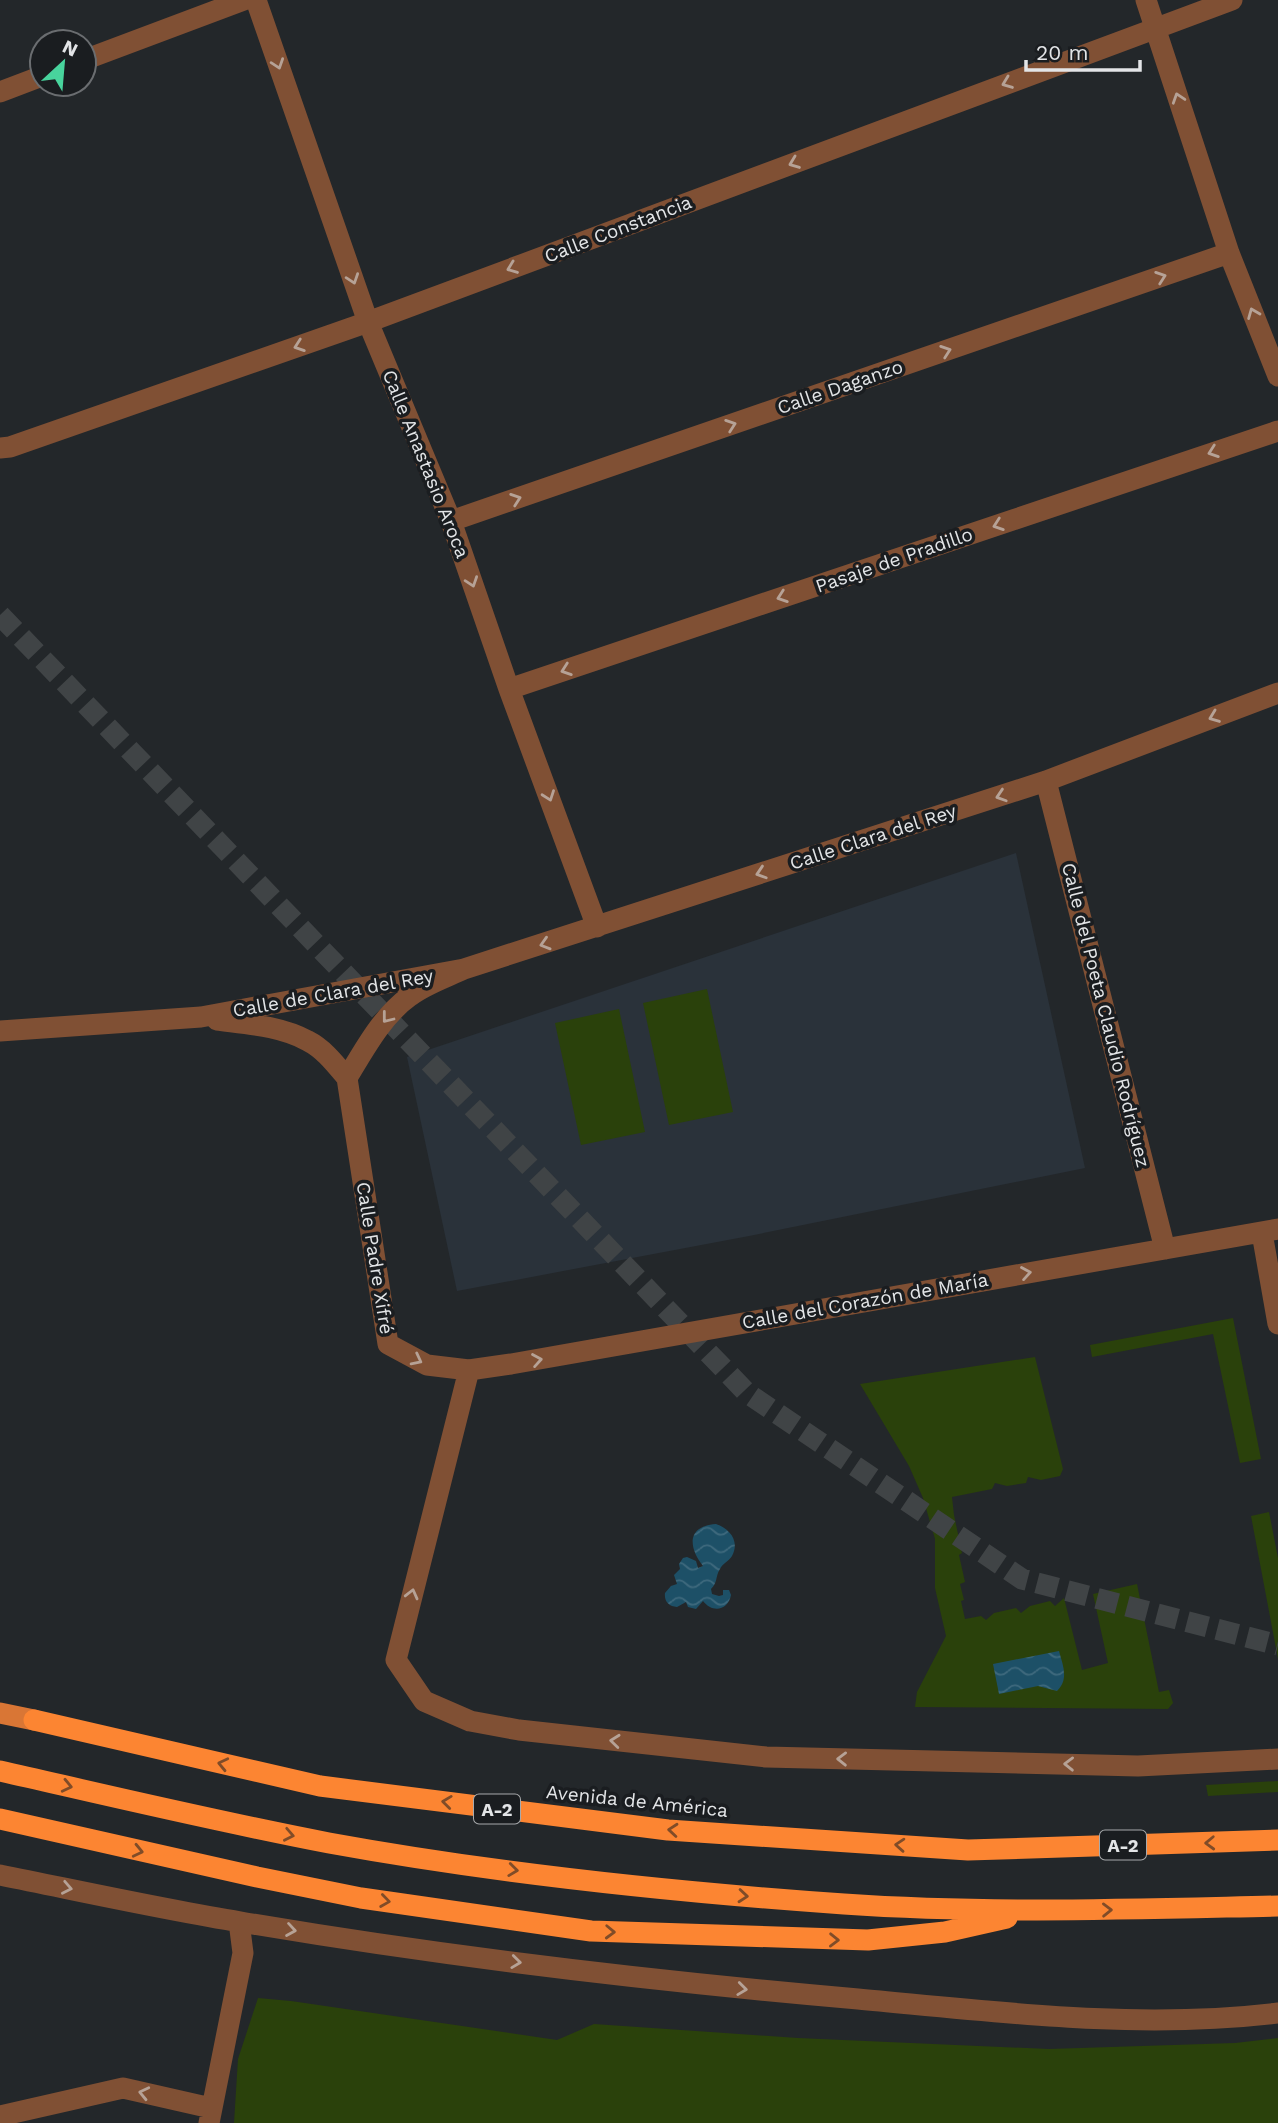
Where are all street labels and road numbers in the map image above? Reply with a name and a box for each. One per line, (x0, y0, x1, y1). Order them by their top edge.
street label: Calle Constancia (541, 190, 695, 268)
street label: Calle Daganzo (774, 355, 906, 419)
street label: Calle Anastasio Aroca (378, 367, 474, 562)
street label: Pasaje de Pradillo (812, 522, 976, 598)
street label: Calle Clara del Rey (787, 799, 959, 875)
street label: Calle del Poeta Claudio Rodríguez (1057, 860, 1155, 1170)
street label: Calle de Clara del Rey (231, 964, 435, 1022)
street label: Calle Padre Xifré (352, 1180, 398, 1336)
street label: Calle del Corazón de María (740, 1268, 990, 1334)
street label: Avenida de América (545, 1780, 729, 1822)
road number: A-2 (474, 1795, 520, 1824)
road number: A-2 (1100, 1830, 1146, 1859)

